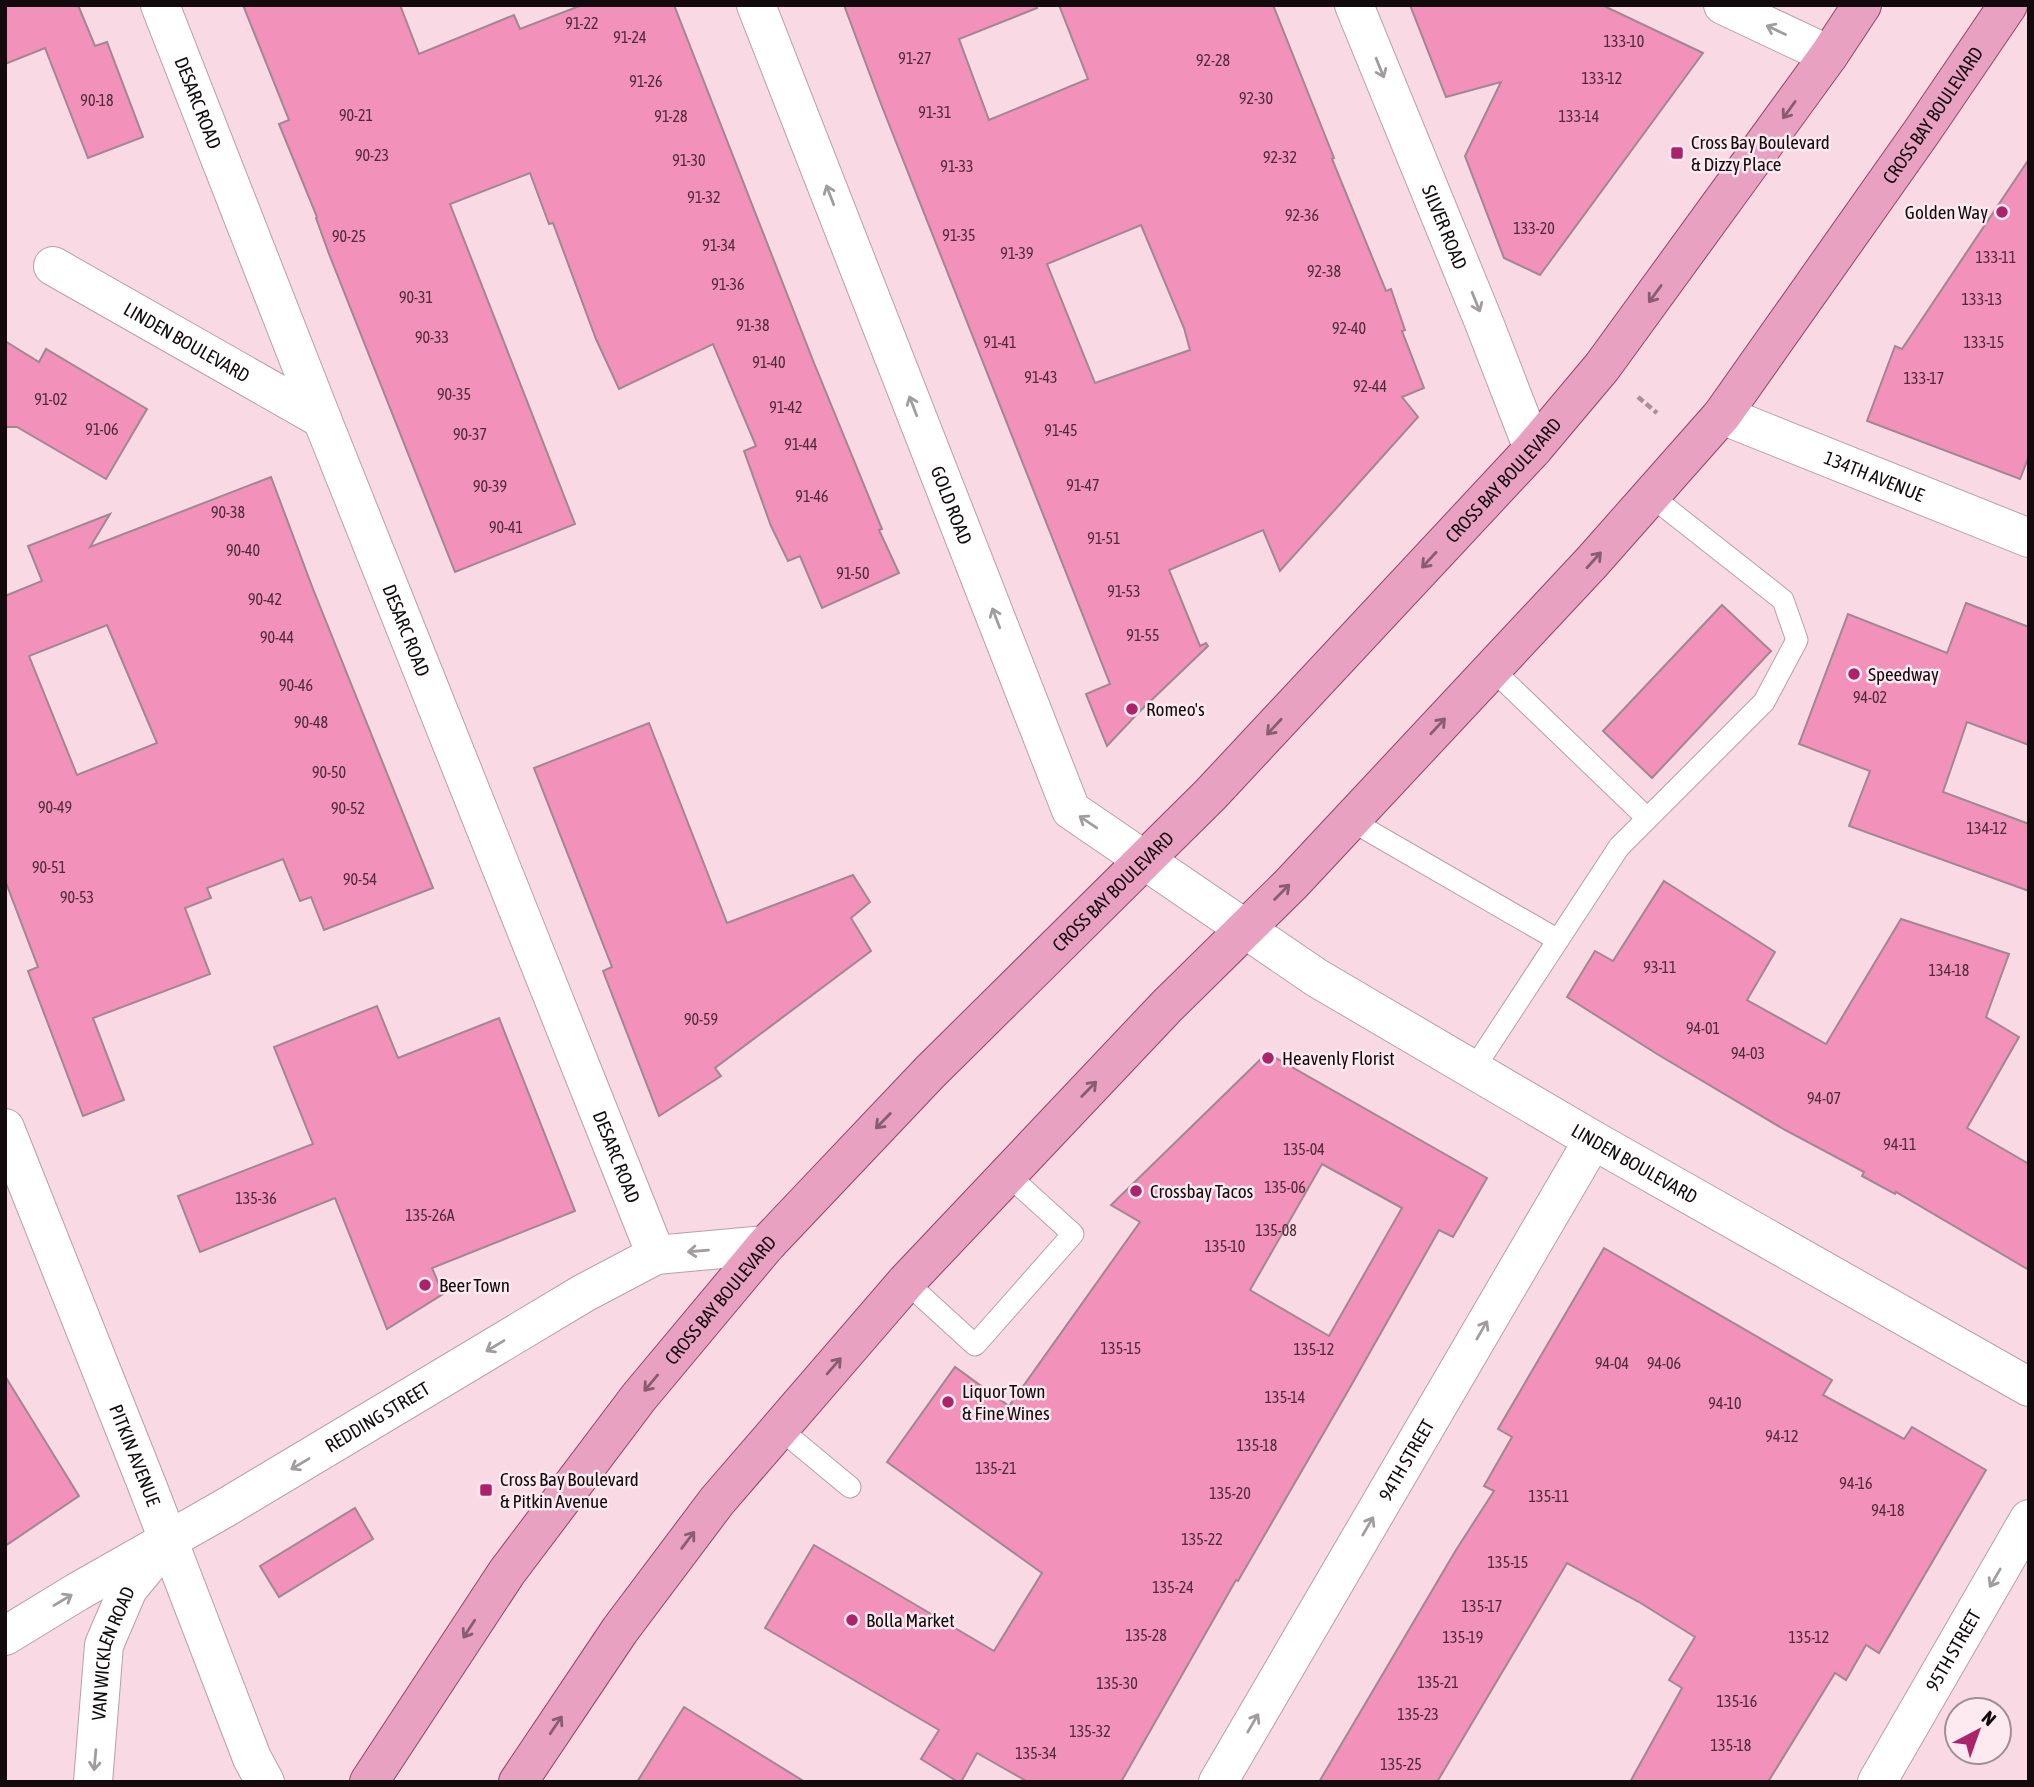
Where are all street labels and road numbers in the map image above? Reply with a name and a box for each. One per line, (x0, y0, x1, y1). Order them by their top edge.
street label: CROSS BAY BOULEVARD (1878, 43, 1987, 188)
street label: DESARC ROAD (170, 54, 226, 152)
street label: SILVER ROAD (1418, 182, 1472, 272)
street label: LINDEN BOULEVARD (120, 298, 254, 387)
street label: CROSS BAY BOULEVARD (1441, 413, 1566, 547)
street label: 134TH AVENUE (1821, 446, 1927, 506)
street label: GOLD ROAD (926, 463, 977, 547)
street label: DESARC ROAD (378, 581, 435, 679)
street label: CROSS BAY BOULEVARD (1048, 827, 1178, 956)
street label: DESARC ROAD (589, 1108, 645, 1206)
street label: LINDEN BOULEVARD (1568, 1119, 1701, 1208)
street label: CROSS BAY BOULEVARD (660, 1231, 780, 1369)
street label: REDDING STREET (321, 1377, 434, 1457)
street label: PITKIN AVENUE (105, 1401, 165, 1509)
street label: 94TH STREET (1374, 1415, 1439, 1504)
street label: VAN WICKLEN ROAD (87, 1583, 139, 1721)
street label: 95TH STREET (1921, 1605, 1985, 1695)

